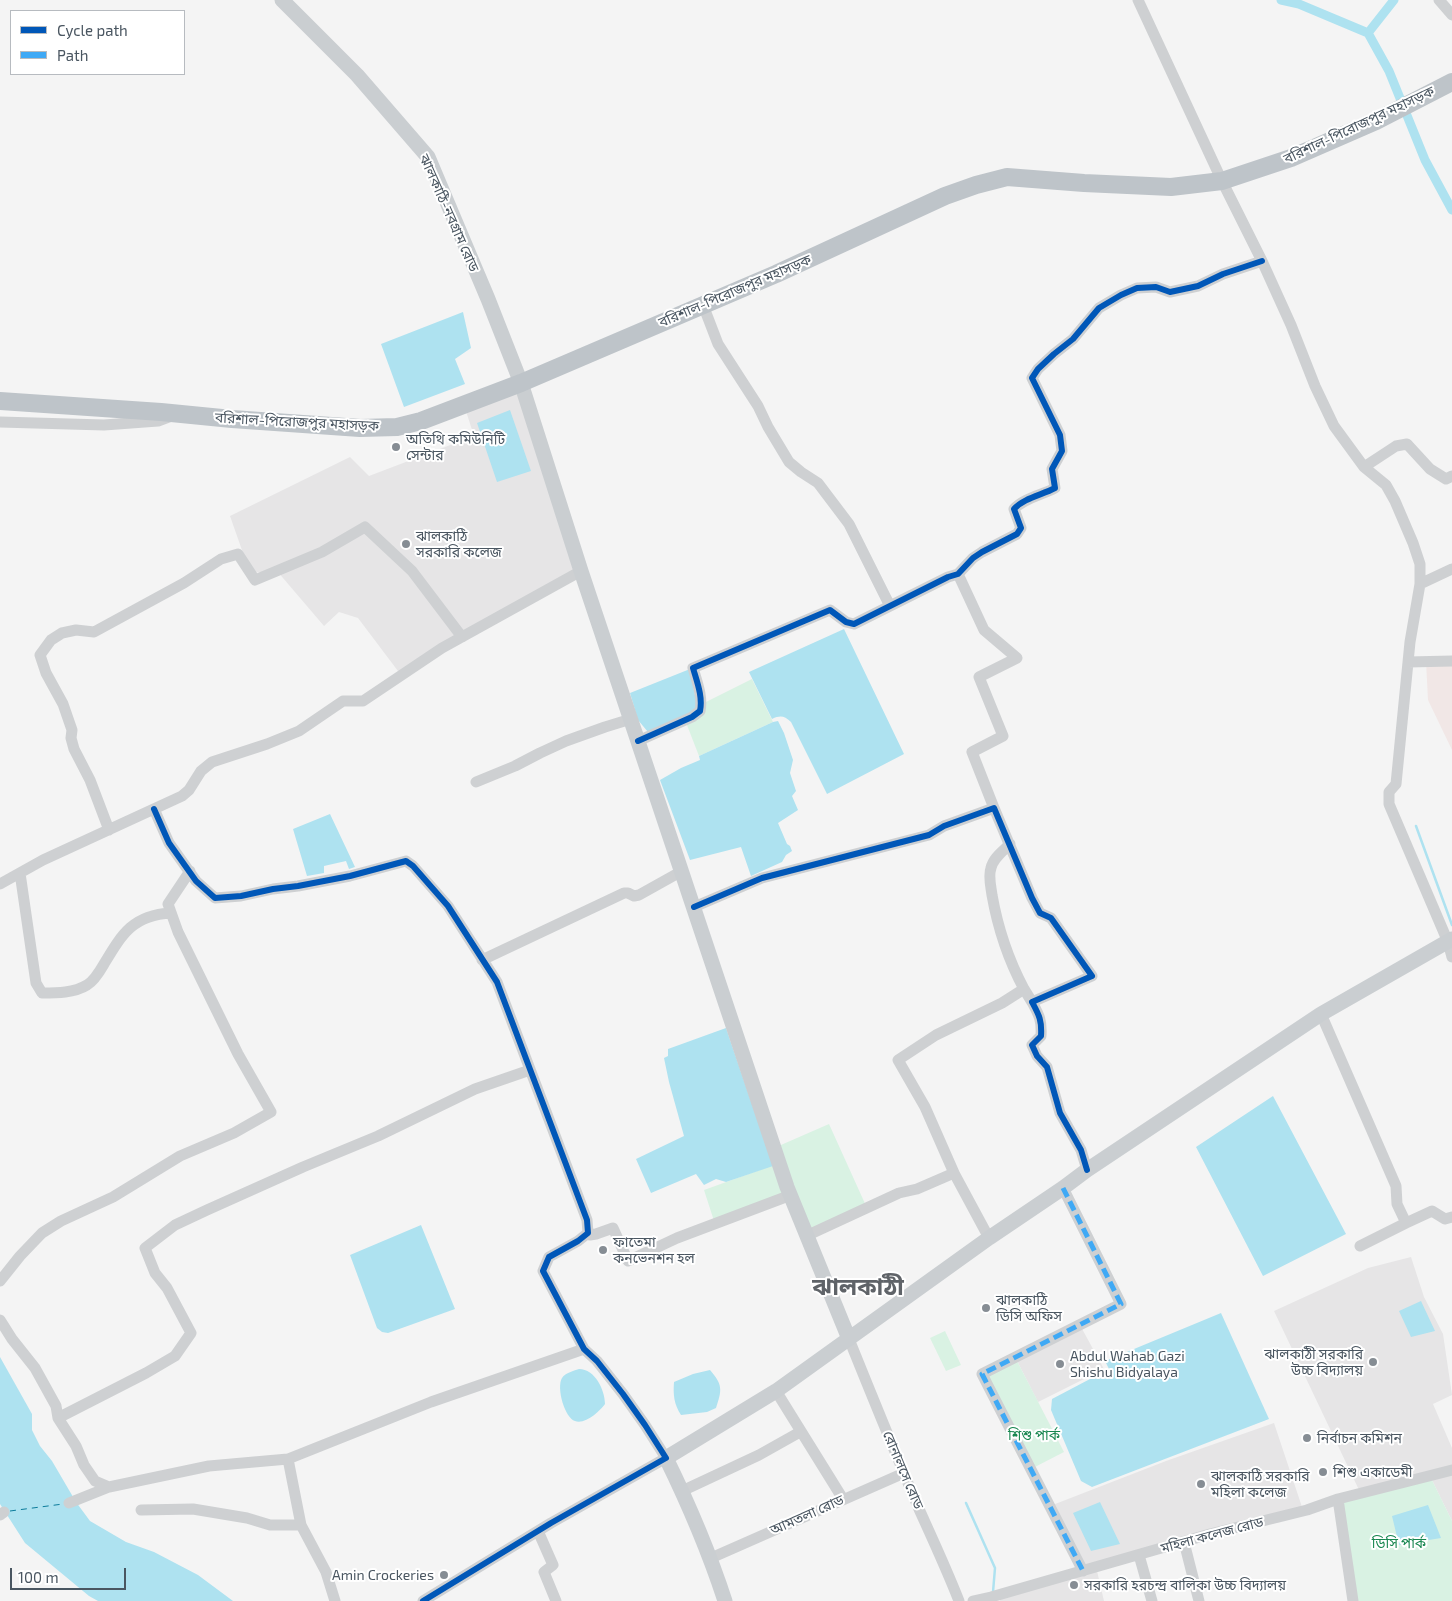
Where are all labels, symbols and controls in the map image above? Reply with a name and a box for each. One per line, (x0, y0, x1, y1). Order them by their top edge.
legend (10, 10, 185, 75)
text: Cycle path (57, 21, 128, 39)
text: Path (57, 46, 88, 64)
street label: বরিশাল-পিরোজপুর মহাসড়ক (1281, 83, 1437, 167)
street label: ঝালকাঠি-নবগ্রাম রোড (416, 152, 482, 274)
street label: বরিশাল-পিরোজপুর মহাসড়ক (656, 251, 814, 331)
street label: বরিশাল-পিরোজপুর মহাসড়ক (214, 409, 380, 435)
place label: অতিথি কমিউনিটি সেন্টার (406, 431, 505, 464)
marker: অতিথি কমিউনিটি সেন্টার (390, 441, 402, 453)
place label: ঝালকাঠি সরকারি কলেজ (416, 528, 502, 560)
marker: ঝালকাঠি সরকারি কলেজ (400, 538, 412, 550)
place label: ফাতেমা কনভেনশন হল (613, 1234, 695, 1266)
marker: ফাতেমা কনভেনশন হল (597, 1244, 609, 1256)
district label: ঝালকাঠী (812, 1273, 904, 1301)
place label: ঝালকাঠি ডিসি অফিস (996, 1292, 1062, 1324)
marker: ঝালকাঠি ডিসি অফিস (980, 1302, 992, 1314)
place label: ঝালকাঠী সরকারি উচ্চ বিদ্যালয় (1264, 1346, 1363, 1378)
place label: Abdul Wahab Gazi Shishu Bidyalaya (1070, 1348, 1185, 1380)
marker: ঝালকাঠী সরকারি উচ্চ বিদ্যালয় (1367, 1356, 1379, 1368)
marker: Abdul Wahab Gazi Shishu Bidyalaya (1054, 1358, 1066, 1370)
park label: শিশু পার্ক (1008, 1427, 1060, 1443)
street label: রোনালসে রোড (879, 1428, 927, 1512)
place label: নির্বাচন কমিশন (1317, 1430, 1402, 1446)
marker: নির্বাচন কমিশন (1301, 1432, 1313, 1444)
place label: শিশু একাডেমী (1333, 1464, 1413, 1480)
marker: শিশু একাডেমী (1317, 1466, 1329, 1478)
place label: ঝালকাঠি সরকারি মহিলা কলেজ (1211, 1468, 1310, 1500)
marker: ঝালকাঠি সরকারি মহিলা কলেজ (1195, 1478, 1207, 1490)
street label: আমতলা রোড (768, 1491, 846, 1539)
street label: মহিলা কলেজ রোড (1159, 1513, 1265, 1557)
park label: ডিসি পার্ক (1372, 1535, 1426, 1551)
scale bar (12, 1558, 129, 1590)
place label: Amin Crockeries (332, 1567, 434, 1583)
text: 100 m (18, 1568, 59, 1586)
marker: Amin Crockeries (438, 1569, 450, 1581)
place label: সরকারি হরচন্দ্র বালিকা উচ্চ বিদ্যালয় (1084, 1577, 1286, 1593)
marker: সরকারি হরচন্দ্র বালিকা উচ্চ বিদ্যালয় (1068, 1579, 1080, 1591)

